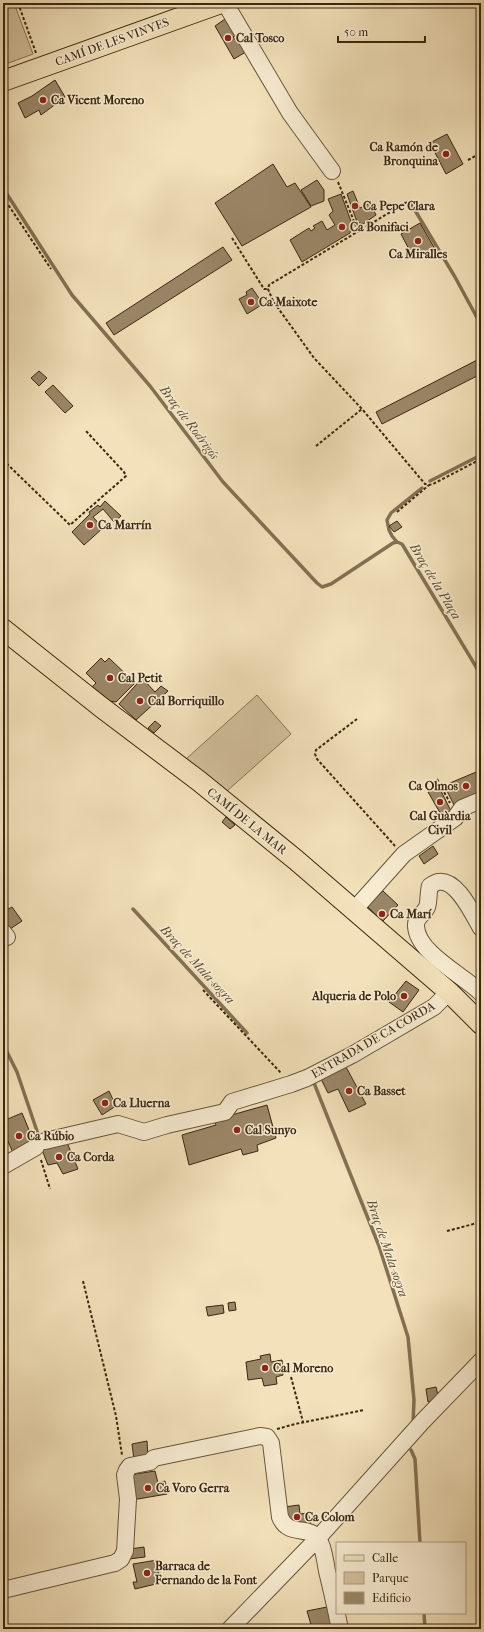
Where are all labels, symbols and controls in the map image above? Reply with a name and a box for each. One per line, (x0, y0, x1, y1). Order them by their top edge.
street label: CAMÍ DE LES VINYES (53, 14, 171, 69)
scale bar (338, 18, 425, 44)
text: 50 m (344, 25, 368, 39)
place label: Cal Tosco (236, 31, 284, 45)
marker: Cal Tosco (223, 33, 233, 43)
place label: Ca Vicent Moreno (51, 93, 144, 107)
marker: Ca Vicent Moreno (38, 95, 48, 105)
place label: Ca Ramón de Bronquina (369, 140, 438, 169)
marker: Ca Ramón de Bronquina (441, 149, 451, 159)
place label: Ca Pepe Clara (363, 199, 435, 214)
marker: Ca Pepe Clara (350, 201, 360, 211)
place label: Ca Bonifaci (350, 220, 409, 234)
marker: Ca Bonifaci (337, 222, 347, 232)
marker: Ca Miralles (413, 236, 423, 246)
place label: Ca Miralles (389, 247, 448, 261)
place label: Ca Maixote (259, 295, 318, 309)
marker: Ca Maixote (246, 297, 256, 307)
water label: Braç de Rodrigós (156, 382, 223, 463)
place label: Ca Marrín (98, 518, 152, 532)
marker: Ca Marrín (85, 520, 95, 530)
water label: Braç de la Plaça (406, 540, 464, 622)
place label: Cal Petit (118, 671, 163, 685)
marker: Cal Petit (105, 673, 115, 683)
place label: Cal Borriquillo (148, 694, 224, 709)
marker: Cal Borriquillo (135, 696, 145, 706)
place label: Ca Olmos (409, 779, 459, 793)
marker: Ca Olmos (461, 781, 471, 791)
street label: CAMÍ DE LA MAR (204, 784, 291, 858)
marker: Cal Guàrdia Civil (435, 797, 445, 807)
place label: Cal Guàrdia Civil (410, 809, 471, 837)
place label: Ca Marí (390, 907, 432, 921)
marker: Ca Marí (377, 909, 387, 919)
water label: Braç de Mala-sogra (157, 921, 238, 1007)
place label: Alqueria de Polo (311, 989, 396, 1004)
marker: Alqueria de Polo (399, 991, 409, 1001)
street label: ENTRADA DE CA CORDA (309, 999, 437, 1081)
place label: Ca Basset (357, 1084, 406, 1098)
marker: Ca Basset (344, 1086, 354, 1096)
place label: Ca Lluerna (113, 1096, 170, 1110)
marker: Ca Lluerna (100, 1098, 110, 1108)
place label: Cal Sunyo (245, 1123, 296, 1138)
marker: Cal Sunyo (232, 1125, 242, 1135)
place label: Ca Rúbio (27, 1129, 74, 1143)
marker: Ca Rúbio (14, 1131, 24, 1141)
place label: Ca Corda (67, 1150, 115, 1164)
marker: Ca Corda (54, 1152, 64, 1162)
water label: Braç de Mala-sogra (363, 1197, 411, 1299)
place label: Cal Moreno (273, 1361, 333, 1375)
marker: Cal Moreno (260, 1363, 270, 1373)
place label: Ca Voro Gerra (156, 1481, 230, 1495)
marker: Ca Voro Gerra (143, 1483, 153, 1493)
place label: Ca Colom (305, 1510, 356, 1524)
marker: Ca Colom (292, 1512, 302, 1522)
legend (336, 1542, 466, 1614)
text: Calle (372, 1551, 398, 1565)
place label: Barraca de Fernando de la Font (154, 1559, 258, 1587)
marker: Barraca de Fernando de la Font (142, 1568, 152, 1578)
text: Parque (372, 1571, 409, 1585)
text: Edificio (372, 1591, 411, 1605)

